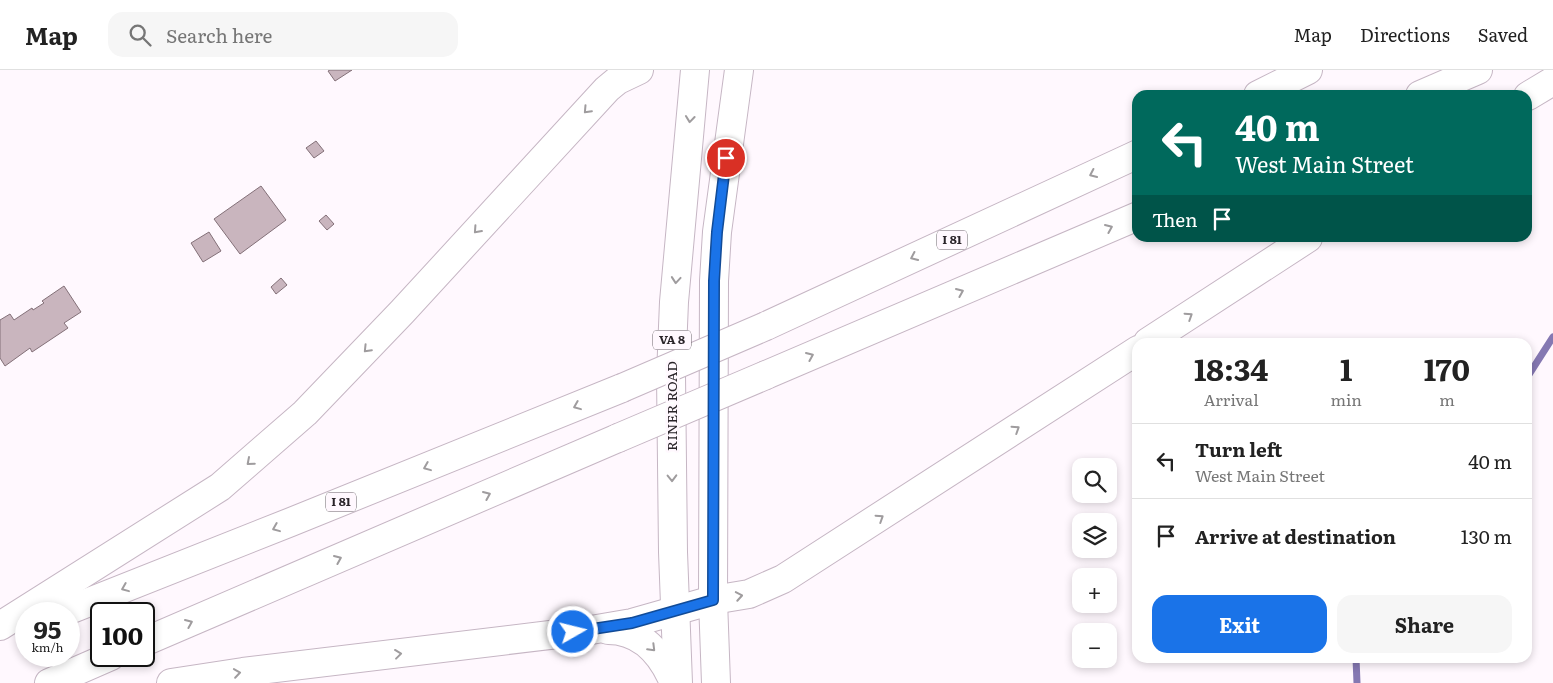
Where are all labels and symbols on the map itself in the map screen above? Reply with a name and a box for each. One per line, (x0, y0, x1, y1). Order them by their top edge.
one-way arrow (584, 104, 593, 113)
one-way arrow (685, 115, 696, 123)
pin (705, 137, 747, 179)
one-way arrow (1089, 168, 1098, 178)
one-way arrow (474, 224, 483, 233)
one-way arrow (1104, 224, 1113, 234)
road number: I 81 (937, 230, 967, 250)
one-way arrow (910, 251, 919, 261)
one-way arrow (670, 277, 681, 285)
one-way arrow (955, 287, 964, 298)
one-way arrow (1183, 313, 1193, 322)
road number: VA 8 (653, 330, 691, 350)
one-way arrow (364, 343, 373, 352)
one-way arrow (805, 351, 814, 362)
street label: RINER ROAD (661, 361, 681, 451)
one-way arrow (573, 400, 582, 411)
one-way arrow (1010, 426, 1020, 435)
one-way arrow (246, 456, 255, 465)
one-way arrow (423, 462, 431, 472)
one-way arrow (667, 474, 677, 482)
one-way arrow (482, 490, 491, 501)
road number: I 81 (326, 492, 356, 512)
one-way arrow (874, 515, 884, 524)
one-way arrow (272, 522, 281, 532)
one-way arrow (333, 554, 342, 565)
one-way arrow (121, 582, 130, 592)
one-way arrow (734, 592, 743, 602)
speed limit sign: 100 (90, 602, 155, 667)
position arrow (546, 605, 598, 657)
one-way arrow (184, 619, 192, 629)
one-way arrow (647, 642, 656, 651)
one-way arrow (394, 649, 402, 660)
one-way arrow (233, 668, 241, 679)

